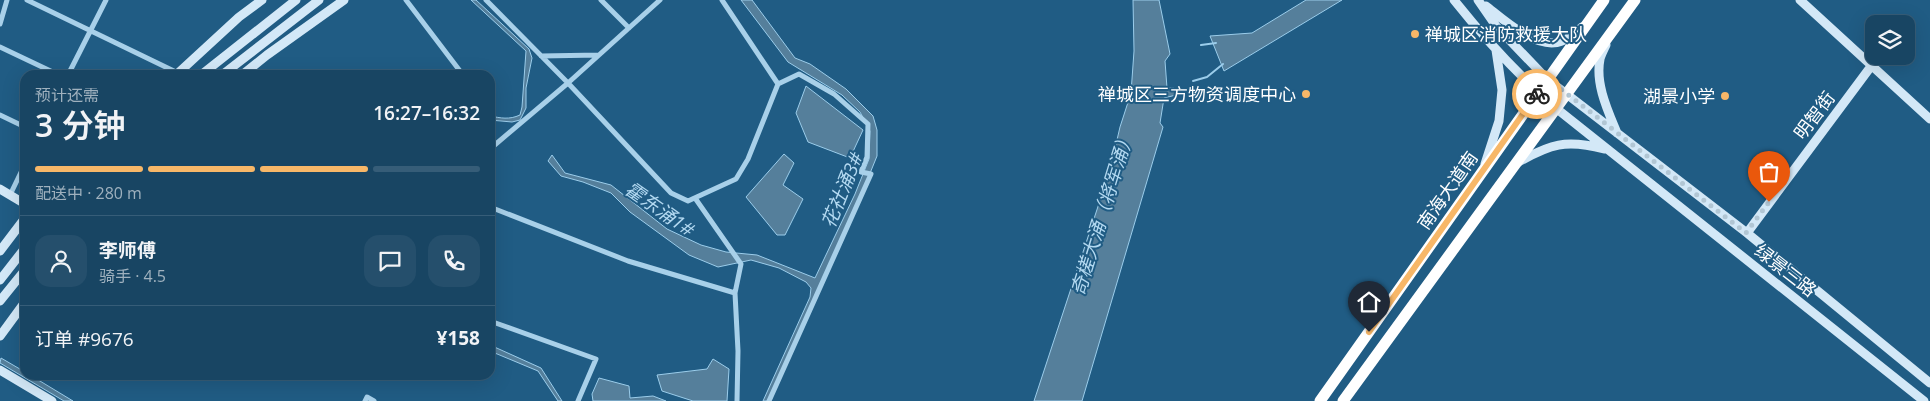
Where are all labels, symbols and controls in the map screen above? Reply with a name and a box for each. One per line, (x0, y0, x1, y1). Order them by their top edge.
map controls (1865, 15, 1915, 65)
button: layers (1865, 15, 1915, 65)
place label: 禅城区消防救援大队 (1425, 22, 1587, 46)
marker: 禅城区消防救援大队 (1409, 28, 1421, 40)
courier (1512, 69, 1562, 119)
icon: bike (1523, 80, 1551, 108)
place label: 禅城区三方物资调度中心 (1098, 82, 1296, 106)
text: 预计还需 (35, 84, 99, 106)
place label: 湖景小学 (1643, 84, 1715, 108)
street label: 明智街 (1788, 86, 1840, 144)
marker: 禅城区三方物资调度中心 (1300, 88, 1312, 100)
marker: 湖景小学 (1719, 90, 1731, 102)
text: 16:27–16:32 (373, 100, 480, 126)
text: 3 分钟 (35, 103, 126, 146)
water label: 奇槎大涌（将军涌） (1065, 127, 1139, 299)
street label: 南海大道南 (1411, 146, 1483, 234)
water label: 花社涌3# (815, 147, 869, 232)
pin (1748, 151, 1790, 202)
icon: bag (1755, 158, 1783, 186)
water label: 霍东涌1# (620, 175, 701, 243)
text: 配送中 · 280 m (35, 182, 142, 204)
button: person (35, 235, 87, 287)
button: chat (364, 235, 416, 287)
button: phone (428, 235, 480, 287)
text: 李师傅 (99, 237, 156, 263)
street label: 绿景三路 (1750, 238, 1822, 302)
text: 骑手 · 4.5 (99, 265, 166, 287)
pin (1348, 281, 1390, 332)
icon: home (1355, 288, 1383, 316)
text: ¥158 (437, 325, 480, 351)
text: 订单 #9676 (35, 326, 134, 352)

